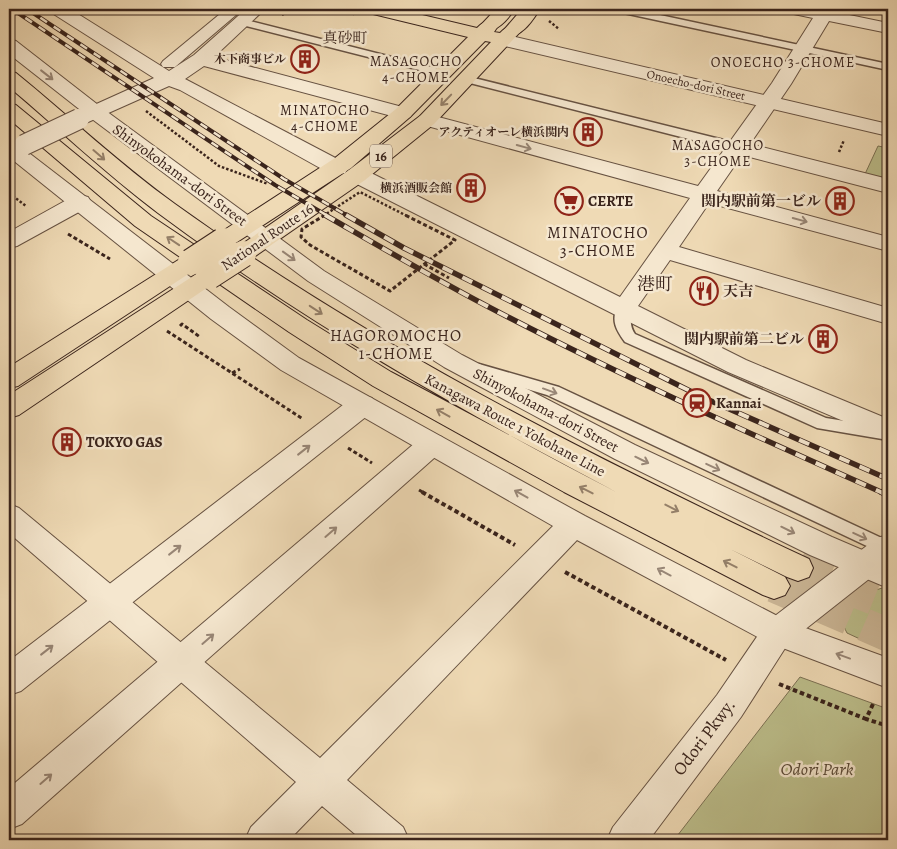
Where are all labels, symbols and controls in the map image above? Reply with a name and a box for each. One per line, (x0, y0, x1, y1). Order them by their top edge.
district label: 真砂町 (322, 28, 368, 48)
building icon: 木下商事ビル (290, 44, 320, 74)
place label: 木下商事ビル (214, 51, 286, 67)
district label: MASAGOCHO 4-CHOME (370, 52, 462, 87)
district label: ONOECHO 3-CHOME (711, 53, 855, 72)
street label: Onoecho-dori Street (645, 66, 747, 104)
one-way arrow (40, 70, 54, 80)
one-way arrow (440, 94, 452, 107)
district label: MINATOCHO 4-CHOME (280, 101, 370, 136)
building icon: アクティオーレ横浜関内 (573, 117, 603, 147)
street label: Shinyokohama-dori Street (109, 119, 251, 231)
place label: アクティオーレ横浜関内 (439, 124, 569, 140)
district label: MASAGOCHO 3-CHOME (672, 136, 764, 171)
one-way arrow (516, 142, 532, 152)
road number: 16 (370, 144, 392, 168)
one-way arrow (92, 149, 105, 161)
building icon: 横浜酒販会館 (456, 173, 486, 203)
place label: 横浜酒販会館 (380, 180, 452, 196)
supermarket icon: CERTE (554, 186, 584, 216)
building icon: 関内駅前第一ビル (825, 186, 855, 216)
place label: CERTE (588, 191, 633, 211)
place label: 関内駅前第一ビル (701, 191, 821, 211)
street label: National Route 16 (217, 199, 317, 275)
one-way arrow (791, 216, 807, 226)
district label: MINATOCHO 3-CHOME (547, 222, 649, 262)
one-way arrow (166, 236, 180, 246)
one-way arrow (282, 251, 296, 261)
district label: 港町 (637, 272, 673, 296)
restaurant icon: 天吉 (689, 276, 719, 306)
place label: 天吉 (723, 281, 753, 301)
one-way arrow (309, 305, 323, 316)
building icon: 関内駅前第二ビル (808, 324, 838, 354)
district label: HAGOROMOCHO 1-CHOME (330, 325, 462, 365)
place label: 関内駅前第二ビル (684, 329, 804, 349)
street label: Shinyokohama-dori Street (470, 363, 622, 457)
street label: Kanagawa Route 1 Yokohane Line (421, 369, 609, 481)
one-way arrow (542, 387, 557, 396)
station icon: Kannai (682, 388, 712, 418)
place label: Kannai (716, 393, 762, 413)
one-way arrow (436, 407, 451, 417)
building icon: TOKYO GAS (52, 427, 82, 457)
place label: TOKYO GAS (86, 432, 163, 452)
one-way arrow (297, 445, 310, 456)
one-way arrow (634, 456, 649, 465)
one-way arrow (705, 462, 720, 472)
one-way arrow (578, 485, 593, 495)
one-way arrow (515, 489, 529, 499)
one-way arrow (664, 504, 679, 513)
one-way arrow (324, 526, 337, 538)
one-way arrow (780, 526, 795, 536)
one-way arrow (852, 531, 867, 541)
one-way arrow (169, 545, 182, 556)
one-way arrow (723, 559, 738, 569)
one-way arrow (657, 567, 672, 576)
one-way arrow (202, 633, 215, 644)
one-way arrow (40, 645, 54, 655)
one-way arrow (835, 651, 851, 660)
street label: Odori Pkwy. (667, 694, 741, 780)
park label: Odori Park (781, 757, 853, 781)
one-way arrow (39, 774, 52, 785)

